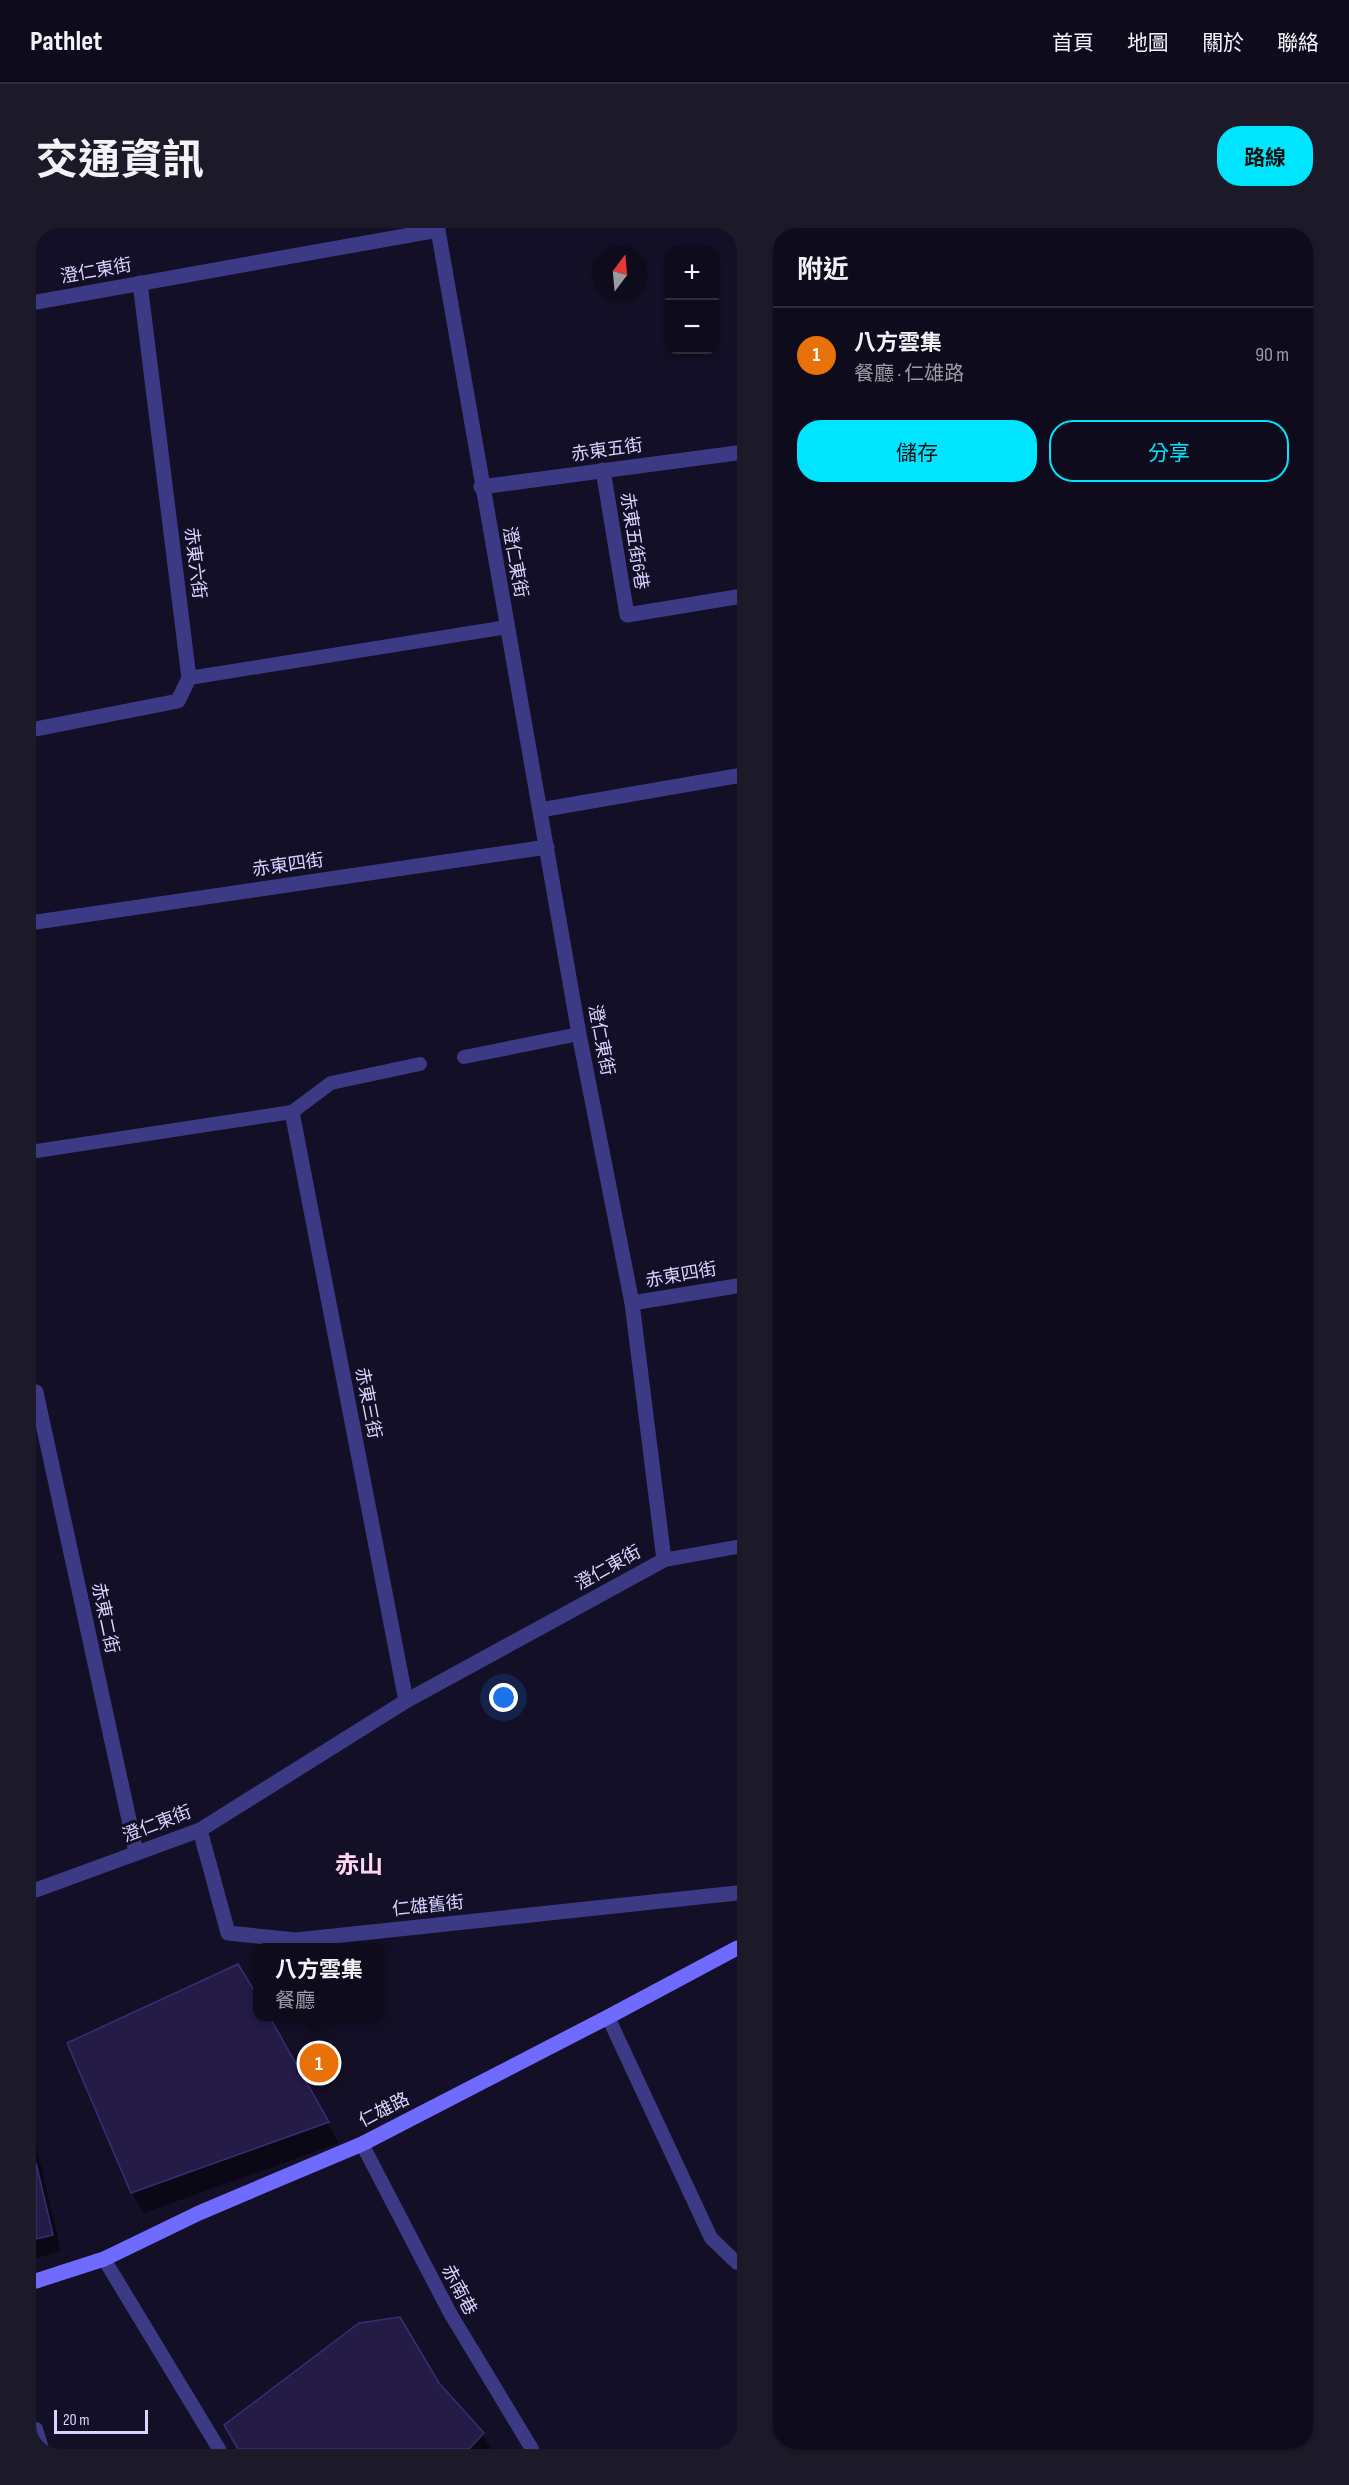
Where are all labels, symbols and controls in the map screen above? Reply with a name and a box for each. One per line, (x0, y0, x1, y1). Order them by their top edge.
text: Pathlet (30, 25, 102, 58)
text: 首頁 (1052, 31, 1094, 56)
text: 地圖 (1127, 31, 1169, 56)
text: 關於 (1202, 31, 1244, 56)
text: 聯絡 (1277, 31, 1319, 56)
button: 路線 (1217, 126, 1313, 186)
text: 交通資訊 (36, 136, 204, 187)
north arrow (593, 246, 647, 300)
map controls (665, 246, 719, 354)
button: + (665, 246, 719, 300)
street label: 澄仁東街 (59, 254, 133, 288)
text: 附近 (797, 255, 849, 286)
button: − (665, 300, 719, 354)
text: 八方雲集 (854, 330, 942, 357)
text: 1 (813, 343, 820, 367)
text: 90 m (1255, 343, 1289, 367)
text: 餐廳 · 仁雄路 (854, 362, 964, 386)
button: 儲存 (797, 420, 1037, 482)
button: 分享 (1049, 420, 1289, 482)
street label: 赤東五街 (570, 435, 644, 465)
street label: 赤東五街6巷 (616, 491, 652, 591)
street label: 澄仁東街 (498, 525, 532, 599)
street label: 赤東六街 (180, 526, 210, 600)
street label: 赤東四街 (251, 850, 325, 880)
street label: 澄仁東街 (584, 1003, 618, 1077)
street label: 赤東四街 (644, 1258, 718, 1292)
street label: 赤東三街 (351, 1366, 385, 1440)
street label: 澄仁東街 (571, 1541, 645, 1595)
street label: 赤東二街 (87, 1581, 123, 1655)
your location (489, 1683, 518, 1712)
street label: 澄仁東街 (120, 1801, 194, 1847)
district label: 赤山 (335, 1851, 383, 1880)
street label: 仁雄舊街 (391, 1892, 465, 1920)
popup (253, 1943, 385, 2021)
text: 八方雲集 (275, 1957, 363, 1984)
text: 餐廳 (275, 1989, 315, 2013)
pin: 1 (300, 2040, 338, 2086)
street label: 仁雄路 (355, 2088, 413, 2132)
street label: 赤南巷 (437, 2261, 481, 2319)
scale bar (54, 2407, 148, 2434)
text: 20 m (63, 2411, 90, 2430)

